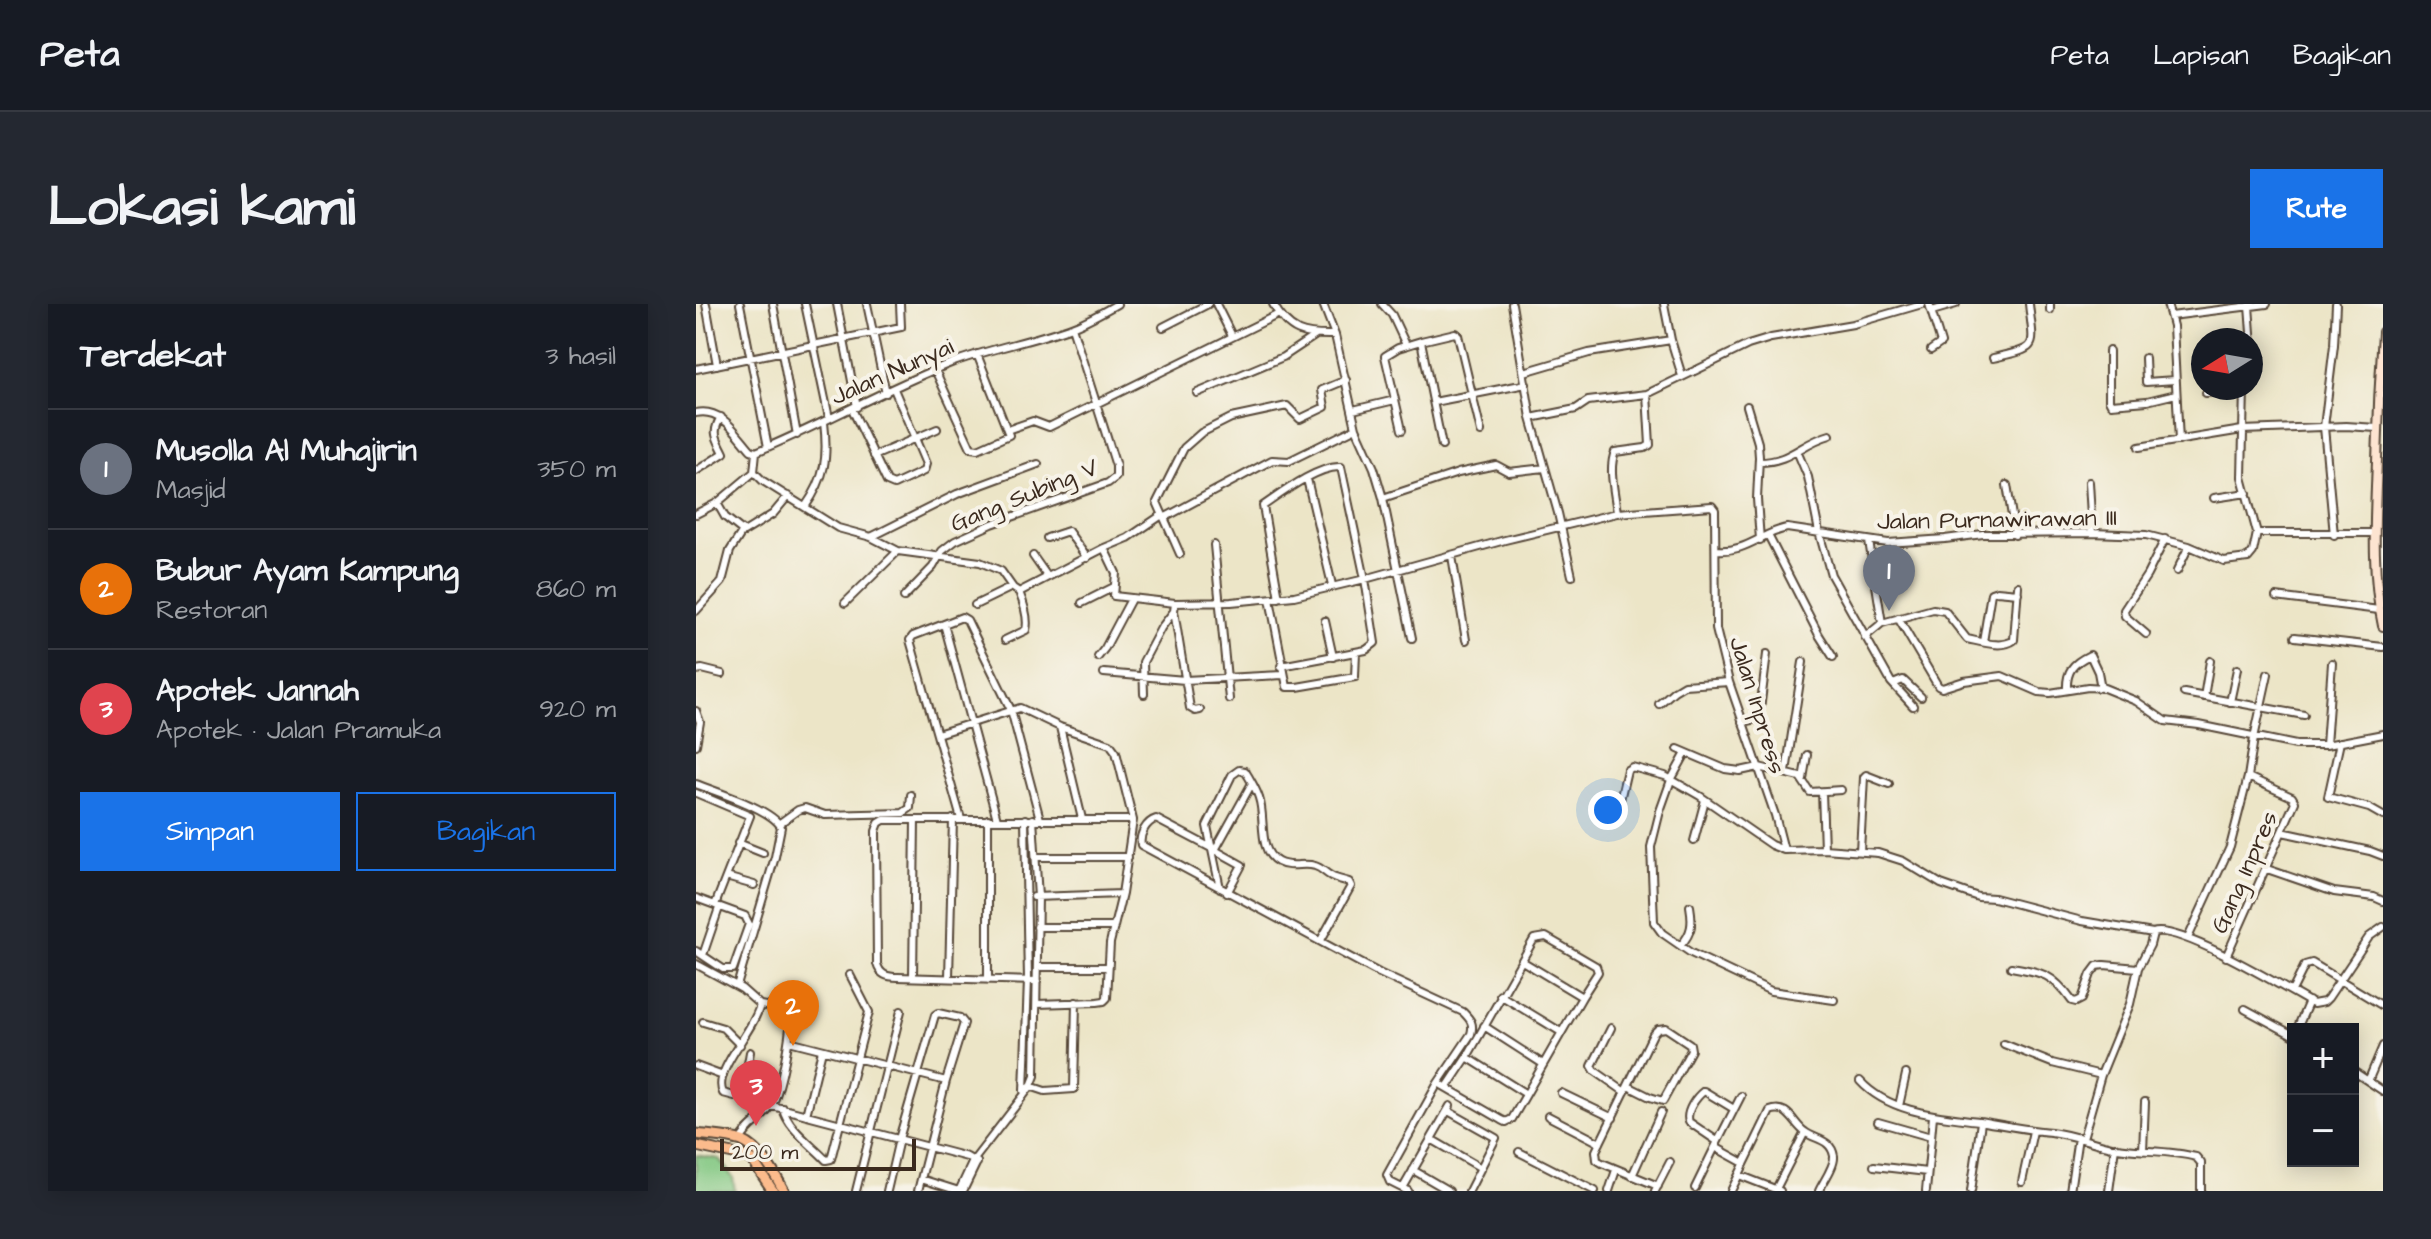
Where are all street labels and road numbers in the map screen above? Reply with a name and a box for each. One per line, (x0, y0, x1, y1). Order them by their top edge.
street label: Jalan Nunyai (826, 330, 960, 415)
street label: Gang Subing V (945, 451, 1104, 542)
street label: Jalan Purnawirawan III (1877, 501, 2117, 539)
street label: Jalan Inpress (1720, 633, 1794, 778)
street label: Gang Inpres (2203, 806, 2288, 939)

